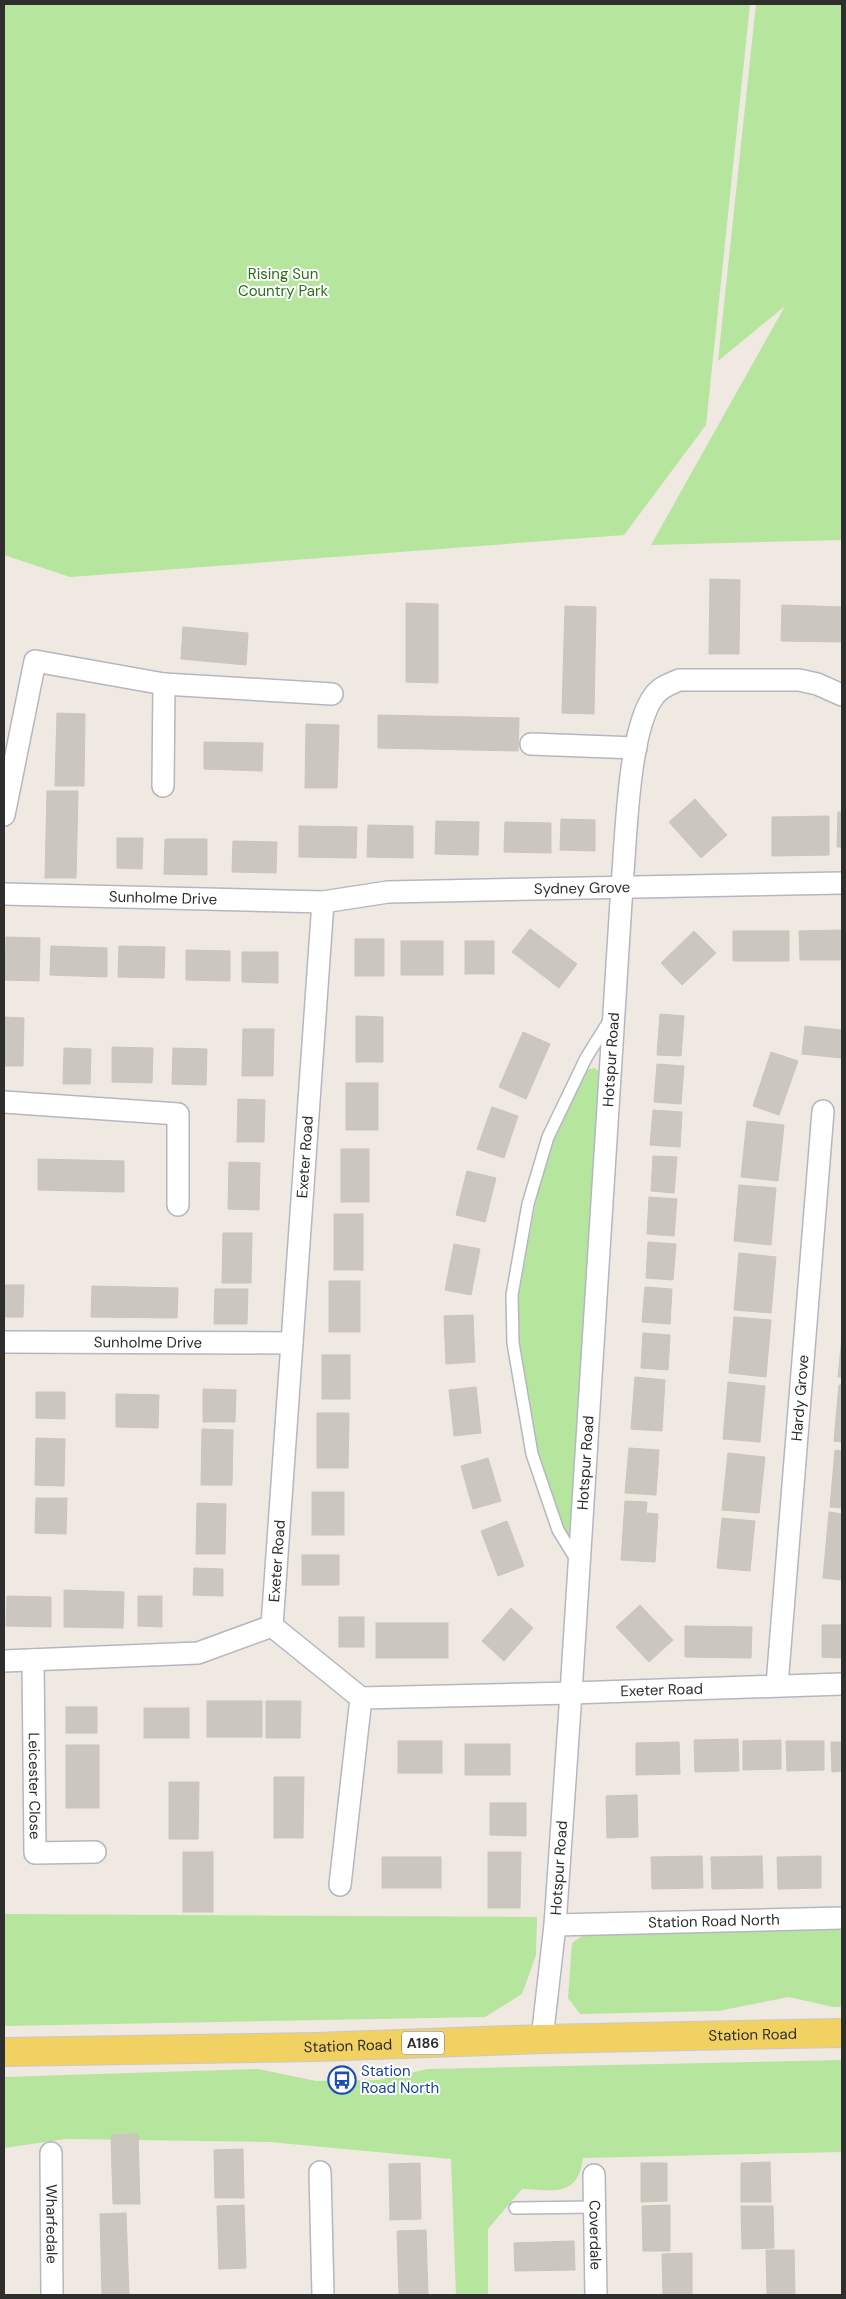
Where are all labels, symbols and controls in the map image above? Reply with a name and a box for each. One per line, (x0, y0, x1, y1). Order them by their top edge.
park label: Rising Sun Country Park (238, 264, 329, 301)
street label: Sydney Grove (534, 877, 630, 899)
street label: Sunholme Drive (109, 887, 217, 909)
street label: Hotspur Road (598, 1012, 624, 1107)
street label: Exeter Road (292, 1115, 318, 1199)
street label: Sunholme Drive (94, 1332, 202, 1353)
street label: Hardy Grove (787, 1354, 813, 1442)
street label: Hotspur Road (573, 1415, 599, 1511)
street label: Exeter Road (264, 1519, 290, 1603)
street label: Exeter Road (620, 1679, 703, 1701)
street label: Leicester Close (24, 1732, 45, 1840)
street label: Hotspur Road (546, 1820, 572, 1916)
street label: Station Road North (648, 1910, 780, 1933)
street label: Station Road (708, 2024, 797, 2046)
road number: A186 (402, 2032, 444, 2054)
street label: Station Road (304, 2034, 393, 2057)
place label: Station Road North (361, 2061, 439, 2098)
bus stop icon: Station Road North (327, 2065, 357, 2095)
street label: Wharfedale (41, 2184, 62, 2264)
street label: Coverdale (584, 2200, 606, 2270)

